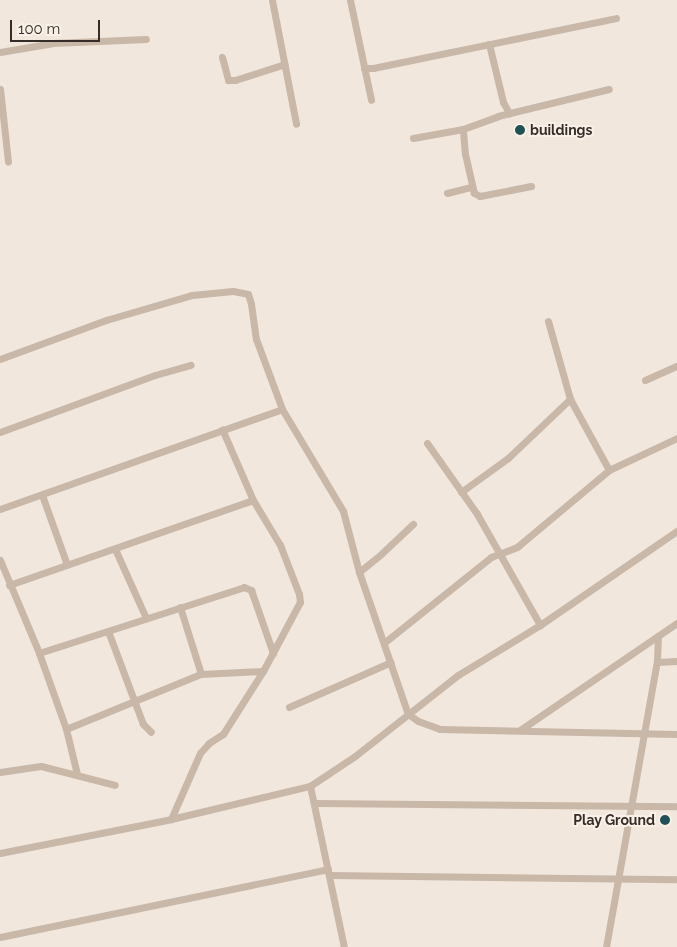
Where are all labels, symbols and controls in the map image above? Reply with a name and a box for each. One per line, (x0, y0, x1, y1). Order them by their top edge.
scale bar (12, 10, 102, 42)
text: 100 m (18, 20, 60, 38)
place label: buildings (530, 122, 592, 138)
marker: buildings (514, 124, 526, 136)
place label: Play Ground (573, 812, 655, 828)
marker: Play Ground (659, 814, 671, 826)

